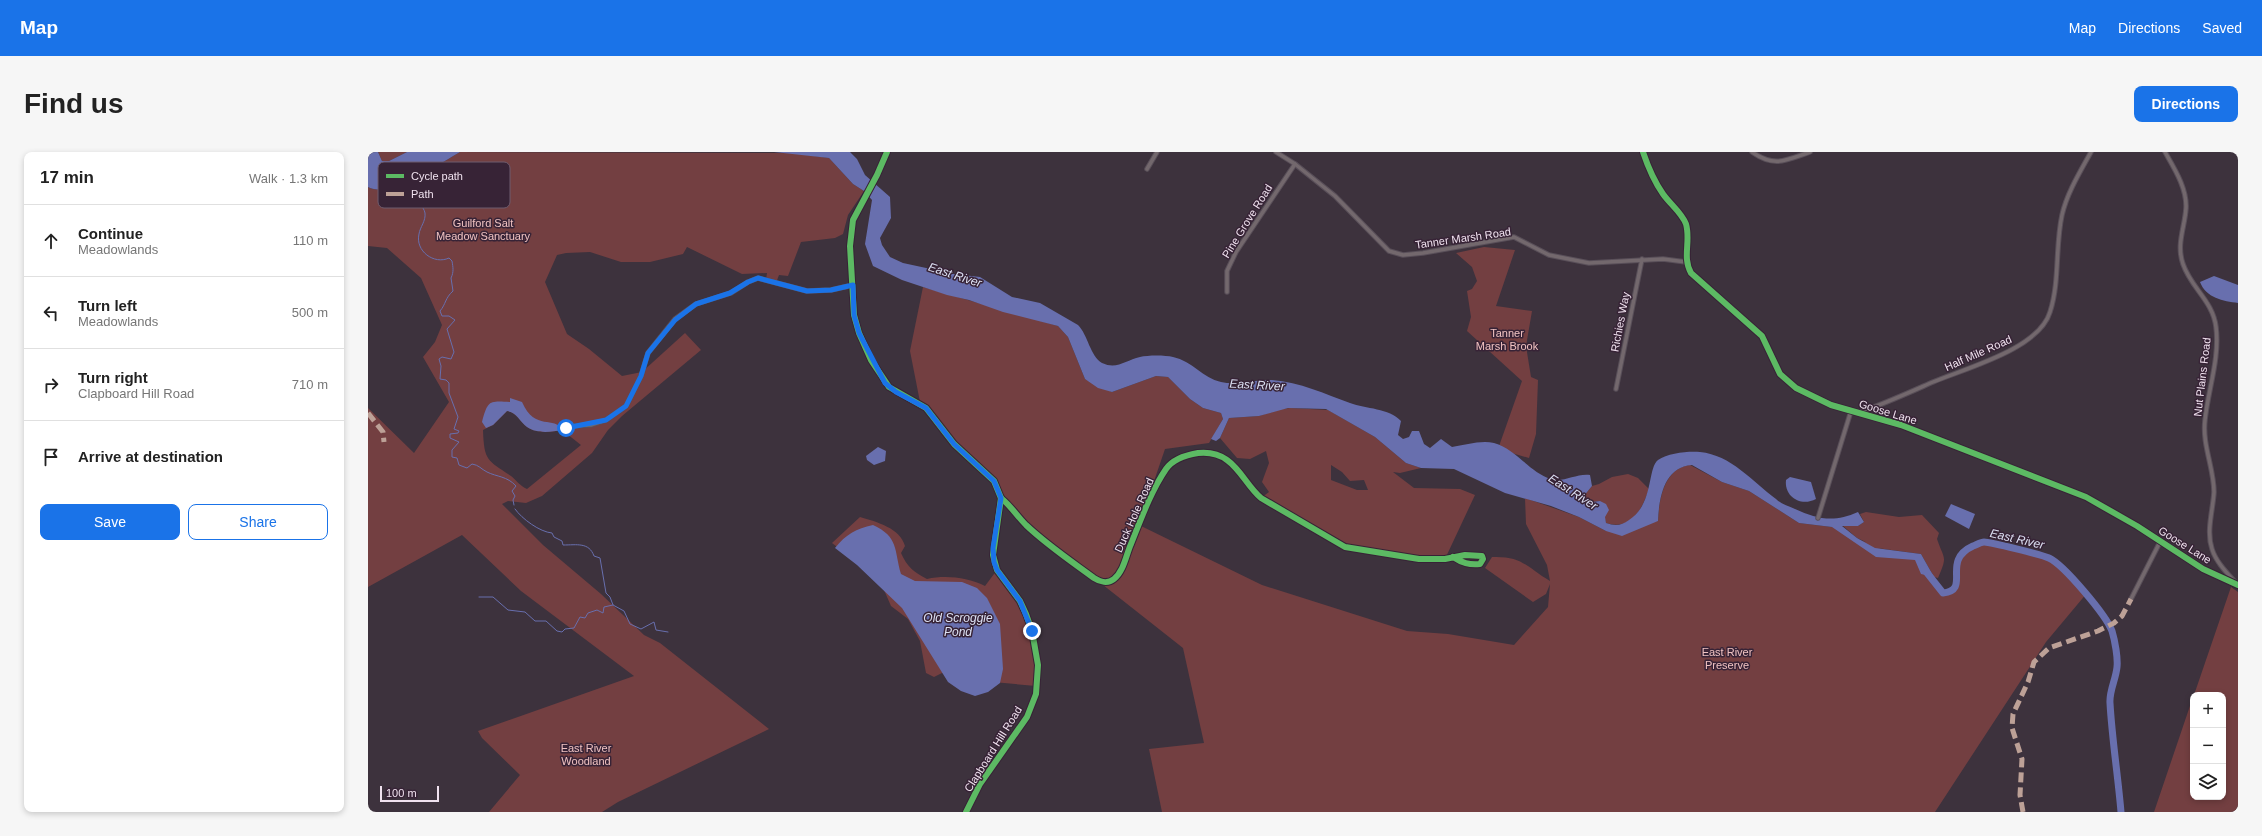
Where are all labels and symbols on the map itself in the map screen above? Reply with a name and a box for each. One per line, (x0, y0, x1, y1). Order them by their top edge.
legend (378, 162, 510, 208)
text: Cycle path (411, 170, 463, 182)
street label: Pine Grove Road (1220, 182, 1274, 260)
text: Path (411, 188, 434, 200)
park label: Guilford Salt Meadow Sanctuary (436, 217, 531, 242)
street label: Tanner Marsh Road (1414, 225, 1512, 251)
water label: East River (927, 260, 984, 291)
street label: Richies Way (1608, 291, 1632, 353)
park label: Tanner Marsh Brook (1476, 327, 1539, 352)
street label: Half Mile Road (1943, 333, 2013, 373)
street label: Nut Plains Road (2191, 337, 2213, 417)
water label: East River (1229, 377, 1286, 393)
street label: Goose Lane (1858, 398, 1918, 426)
route start (557, 419, 575, 437)
water label: East River (1546, 471, 1601, 513)
street label: Duck Hole Road (1112, 476, 1156, 554)
street label: Goose Lane (2156, 524, 2214, 566)
water label: East River (1988, 526, 2047, 552)
water label: Old Scroggie Pond (923, 611, 993, 639)
route end (1023, 622, 1041, 640)
park label: East River Preserve (1702, 646, 1753, 671)
street label: Clapboard Hill Road (962, 704, 1024, 794)
park label: East River Woodland (561, 742, 612, 767)
scale bar (380, 784, 439, 803)

